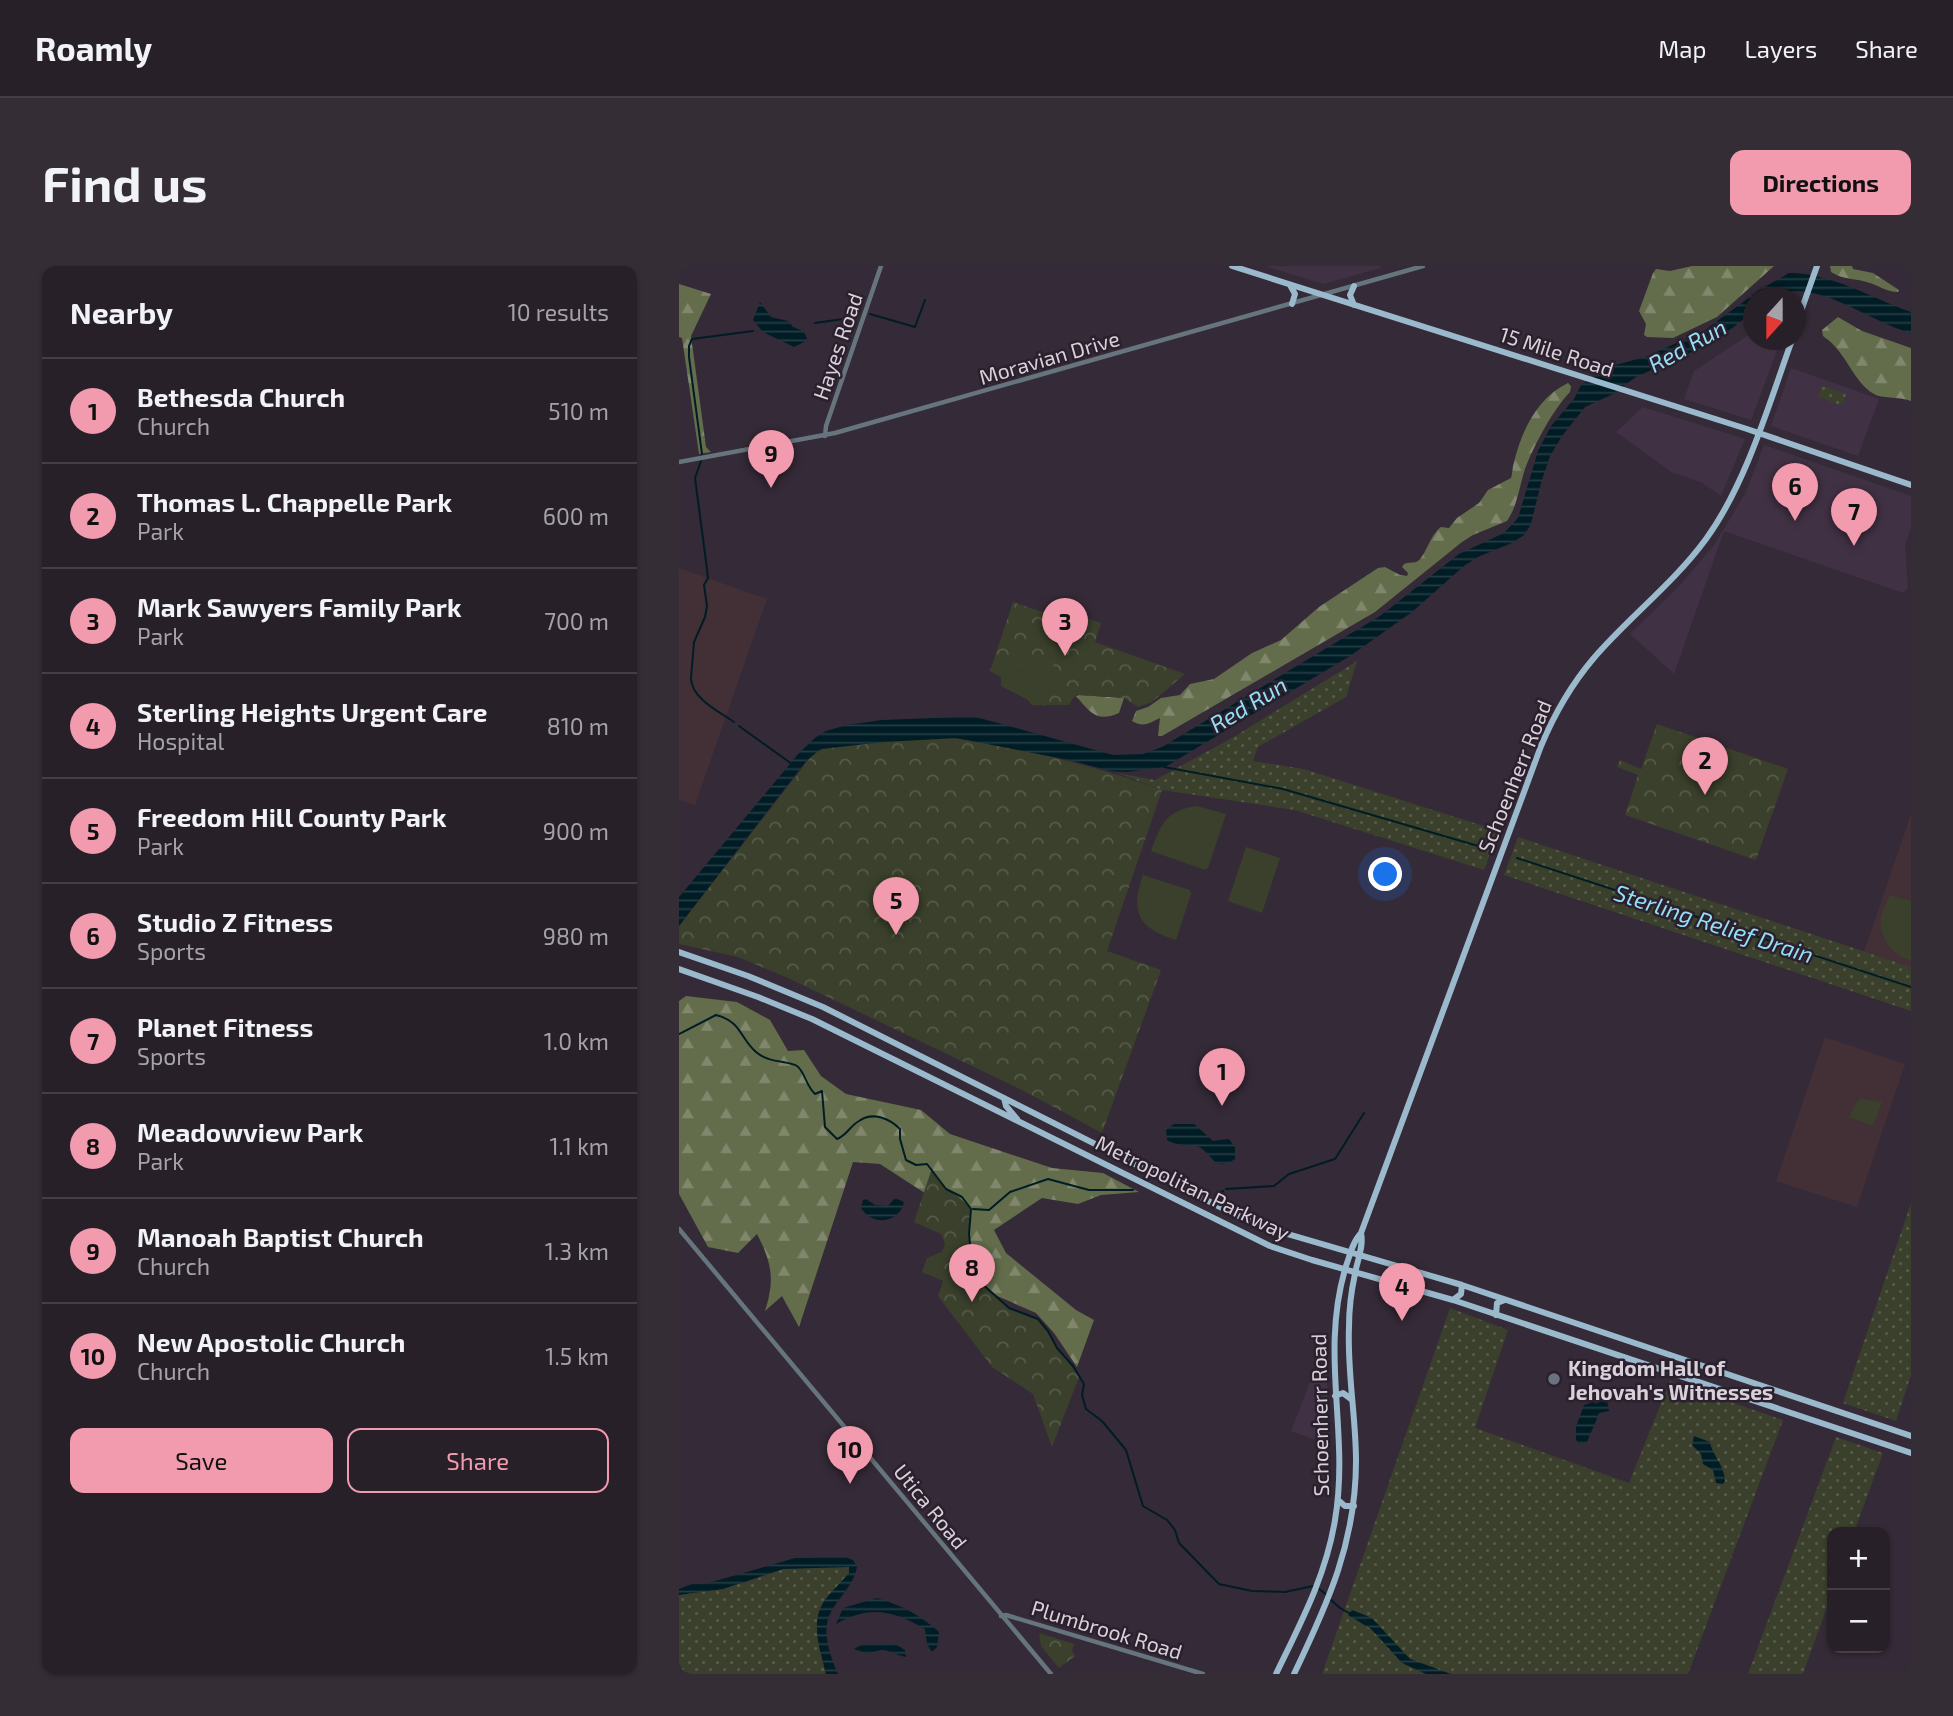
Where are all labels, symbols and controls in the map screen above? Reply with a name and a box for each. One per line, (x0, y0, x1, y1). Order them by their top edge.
text: Roamly (35, 28, 152, 68)
text: Map (1658, 34, 1706, 63)
text: Layers (1744, 34, 1817, 63)
text: Share (1855, 34, 1918, 63)
button: Directions (1730, 150, 1911, 215)
text: Find us (42, 153, 207, 212)
north arrow (1743, 287, 1806, 350)
street label: Hayes Road (807, 289, 867, 403)
text: Nearby (70, 294, 173, 330)
text: 10 results (508, 298, 609, 326)
water label: Red Run (1643, 312, 1731, 378)
street label: 15 Mile Road (1497, 321, 1617, 381)
street label: Moravian Drive (976, 325, 1122, 389)
text: Bethesda Church (137, 381, 345, 412)
text: 1 (88, 397, 98, 425)
text: 510 m (548, 397, 609, 425)
text: Church (137, 412, 210, 440)
pin: 9 (748, 430, 794, 488)
pin: 6 (1772, 463, 1818, 521)
text: Thomas L. Chappelle Park (137, 486, 452, 517)
pin: 7 (1831, 488, 1877, 546)
text: 2 (86, 502, 100, 530)
text: 600 m (543, 502, 609, 530)
text: Park (137, 517, 184, 545)
text: Mark Sawyers Family Park (137, 591, 461, 622)
pin: 3 (1042, 598, 1088, 656)
text: 3 (86, 607, 100, 635)
text: 700 m (544, 607, 609, 635)
text: Park (137, 622, 184, 650)
water label: Red Run (1204, 670, 1292, 738)
text: Sterling Heights Urgent Care (137, 696, 487, 727)
street label: Schoenherr Road (1472, 696, 1556, 856)
text: 4 (86, 712, 100, 740)
text: 810 m (547, 712, 609, 740)
text: Hospital (137, 727, 224, 755)
pin: 2 (1682, 737, 1728, 795)
text: Freedom Hill County Park (137, 801, 446, 832)
text: 5 (87, 817, 99, 845)
text: 900 m (543, 817, 609, 845)
text: Park (137, 832, 184, 860)
your location (1368, 857, 1402, 891)
pin: 5 (873, 877, 919, 935)
water label: Sterling Relief Drain (1611, 878, 1817, 968)
text: Studio Z Fitness (137, 906, 333, 937)
text: 6 (86, 922, 100, 950)
text: 980 m (543, 922, 609, 950)
text: Sports (137, 937, 206, 965)
text: Planet Fitness (137, 1011, 313, 1042)
text: 7 (87, 1027, 99, 1055)
text: 1.0 km (544, 1027, 609, 1055)
text: Sports (137, 1042, 206, 1070)
pin: 1 (1199, 1048, 1245, 1106)
text: Meadowview Park (137, 1116, 363, 1147)
street label: Metropolitan Parkway (1092, 1129, 1294, 1245)
text: 8 (86, 1132, 100, 1160)
text: 1.1 km (549, 1132, 609, 1160)
text: Park (137, 1147, 184, 1175)
text: Manoah Baptist Church (137, 1221, 424, 1252)
text: 9 (86, 1237, 100, 1265)
text: 1.3 km (545, 1237, 609, 1265)
pin: 8 (949, 1244, 995, 1302)
text: Church (137, 1252, 210, 1280)
pin: 4 (1379, 1263, 1425, 1321)
text: New Apostolic Church (137, 1326, 405, 1357)
street label: Schoenherr Road (1305, 1333, 1333, 1497)
text: 10 (81, 1342, 105, 1370)
text: 1.5 km (545, 1342, 609, 1370)
place label: Kingdom Hall of Jehovah's Witnesses (1568, 1355, 1773, 1404)
text: Church (137, 1357, 210, 1385)
marker: Kingdom Hall of Jehovah's Witnesses (1546, 1371, 1562, 1387)
pin: 10 (827, 1426, 873, 1484)
button: Save (70, 1428, 333, 1493)
button: Share (347, 1428, 609, 1493)
street label: Utica Road (889, 1458, 973, 1554)
map controls (1827, 1527, 1890, 1653)
button: + (1827, 1527, 1890, 1590)
button: − (1827, 1590, 1890, 1653)
street label: Plumbrook Road (1029, 1594, 1185, 1664)

